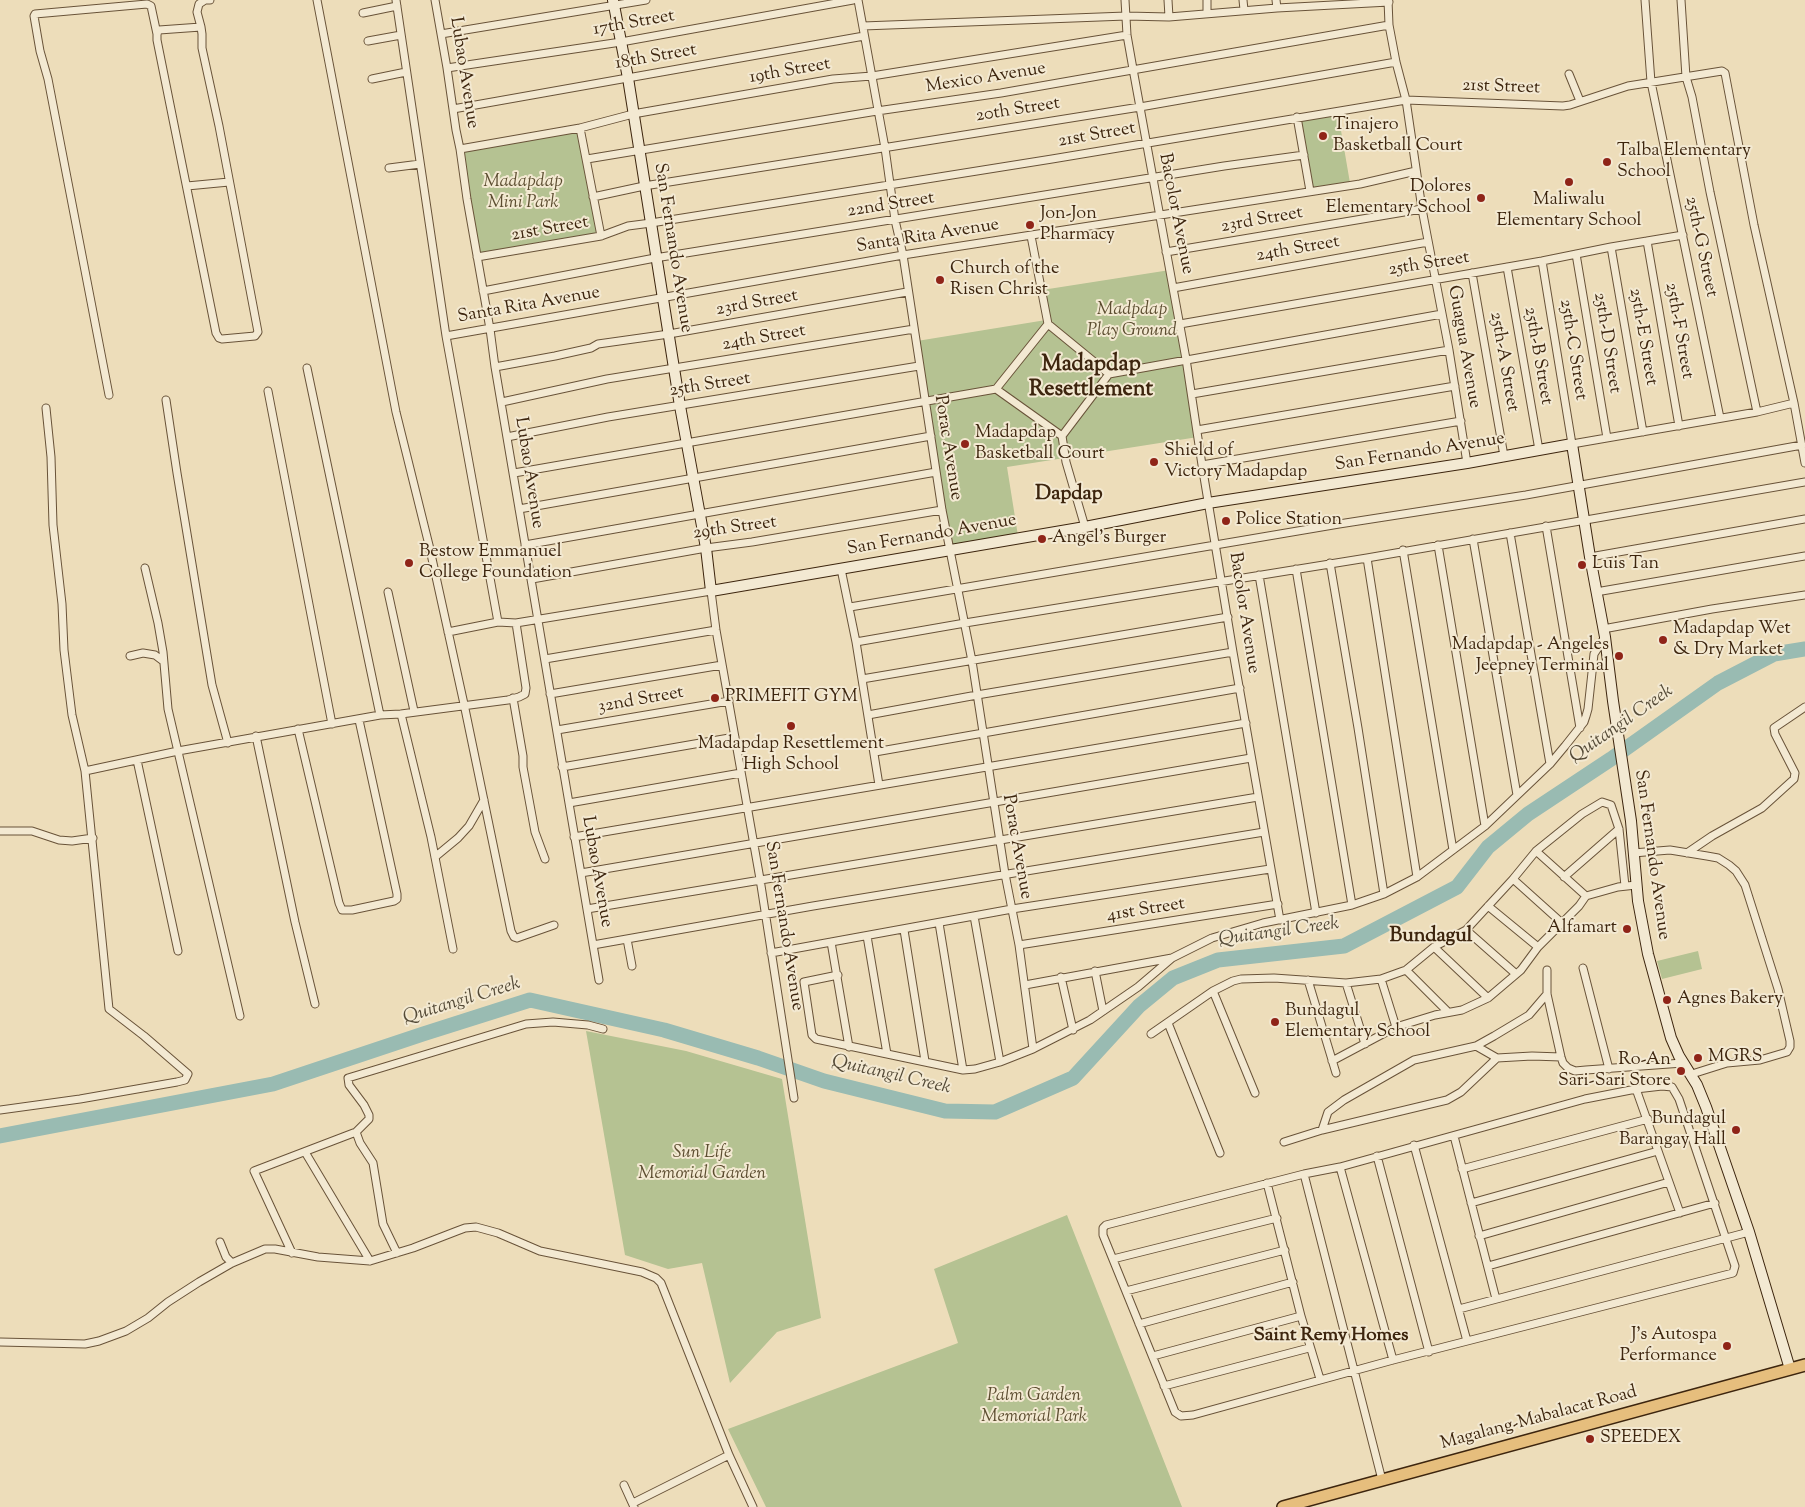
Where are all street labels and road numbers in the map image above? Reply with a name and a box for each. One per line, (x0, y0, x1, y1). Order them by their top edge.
street label: 17th Street (592, 6, 676, 42)
street label: Lubao Avenue (444, 16, 482, 130)
street label: 18th Street (614, 40, 698, 76)
street label: 19th Street (748, 54, 832, 90)
street label: Mexico Avenue (924, 59, 1048, 99)
street label: 21st Street (1462, 76, 1540, 100)
street label: 20th Street (974, 94, 1062, 128)
street label: 21st Street (1057, 119, 1137, 153)
street label: Bacolor Avenue (1153, 152, 1197, 276)
street label: San Fernando Avenue (648, 162, 696, 334)
street label: 22nd Street (846, 188, 936, 224)
street label: 25th-G Street (1679, 195, 1721, 299)
street label: 23rd Street (1219, 203, 1305, 239)
street label: 21st Street (510, 213, 590, 247)
street label: Santa Rita Avenue (855, 215, 1001, 259)
street label: 24th Street (1255, 232, 1341, 268)
street label: 25th Street (1387, 248, 1471, 282)
street label: 25th-F Street (1659, 281, 1697, 381)
street label: Santa Rita Avenue (456, 283, 602, 329)
street label: Guagua Avenue (1442, 284, 1484, 410)
street label: 23rd Street (714, 286, 800, 322)
street label: 25th-E Street (1623, 287, 1661, 387)
street label: 25th-D Street (1587, 291, 1625, 395)
street label: 25th-C Street (1553, 298, 1591, 402)
street label: 25th-B Street (1518, 305, 1556, 407)
street label: 25th-A Street (1484, 310, 1522, 414)
street label: 24th Street (721, 321, 807, 357)
street label: 25th Street (668, 369, 752, 403)
street label: Porac Avenue (928, 394, 966, 502)
street label: Lubao Avenue (509, 416, 547, 530)
street label: San Fernando Avenue (1334, 429, 1506, 477)
street label: San Fernando Avenue (846, 510, 1018, 562)
street label: 29th Street (692, 512, 778, 546)
street label: Bacolor Avenue (1223, 551, 1263, 675)
street label: 32nd Street (596, 683, 686, 719)
street label: San Fernando Avenue (1628, 769, 1674, 941)
street label: Porac Avenue (996, 793, 1036, 901)
street label: Lubao Avenue (576, 815, 616, 929)
street label: San Fernando Avenue (759, 840, 807, 1012)
street label: 41st Street (1105, 894, 1187, 928)
street label: Magalang-Mabalacat Road (1438, 1382, 1640, 1456)

